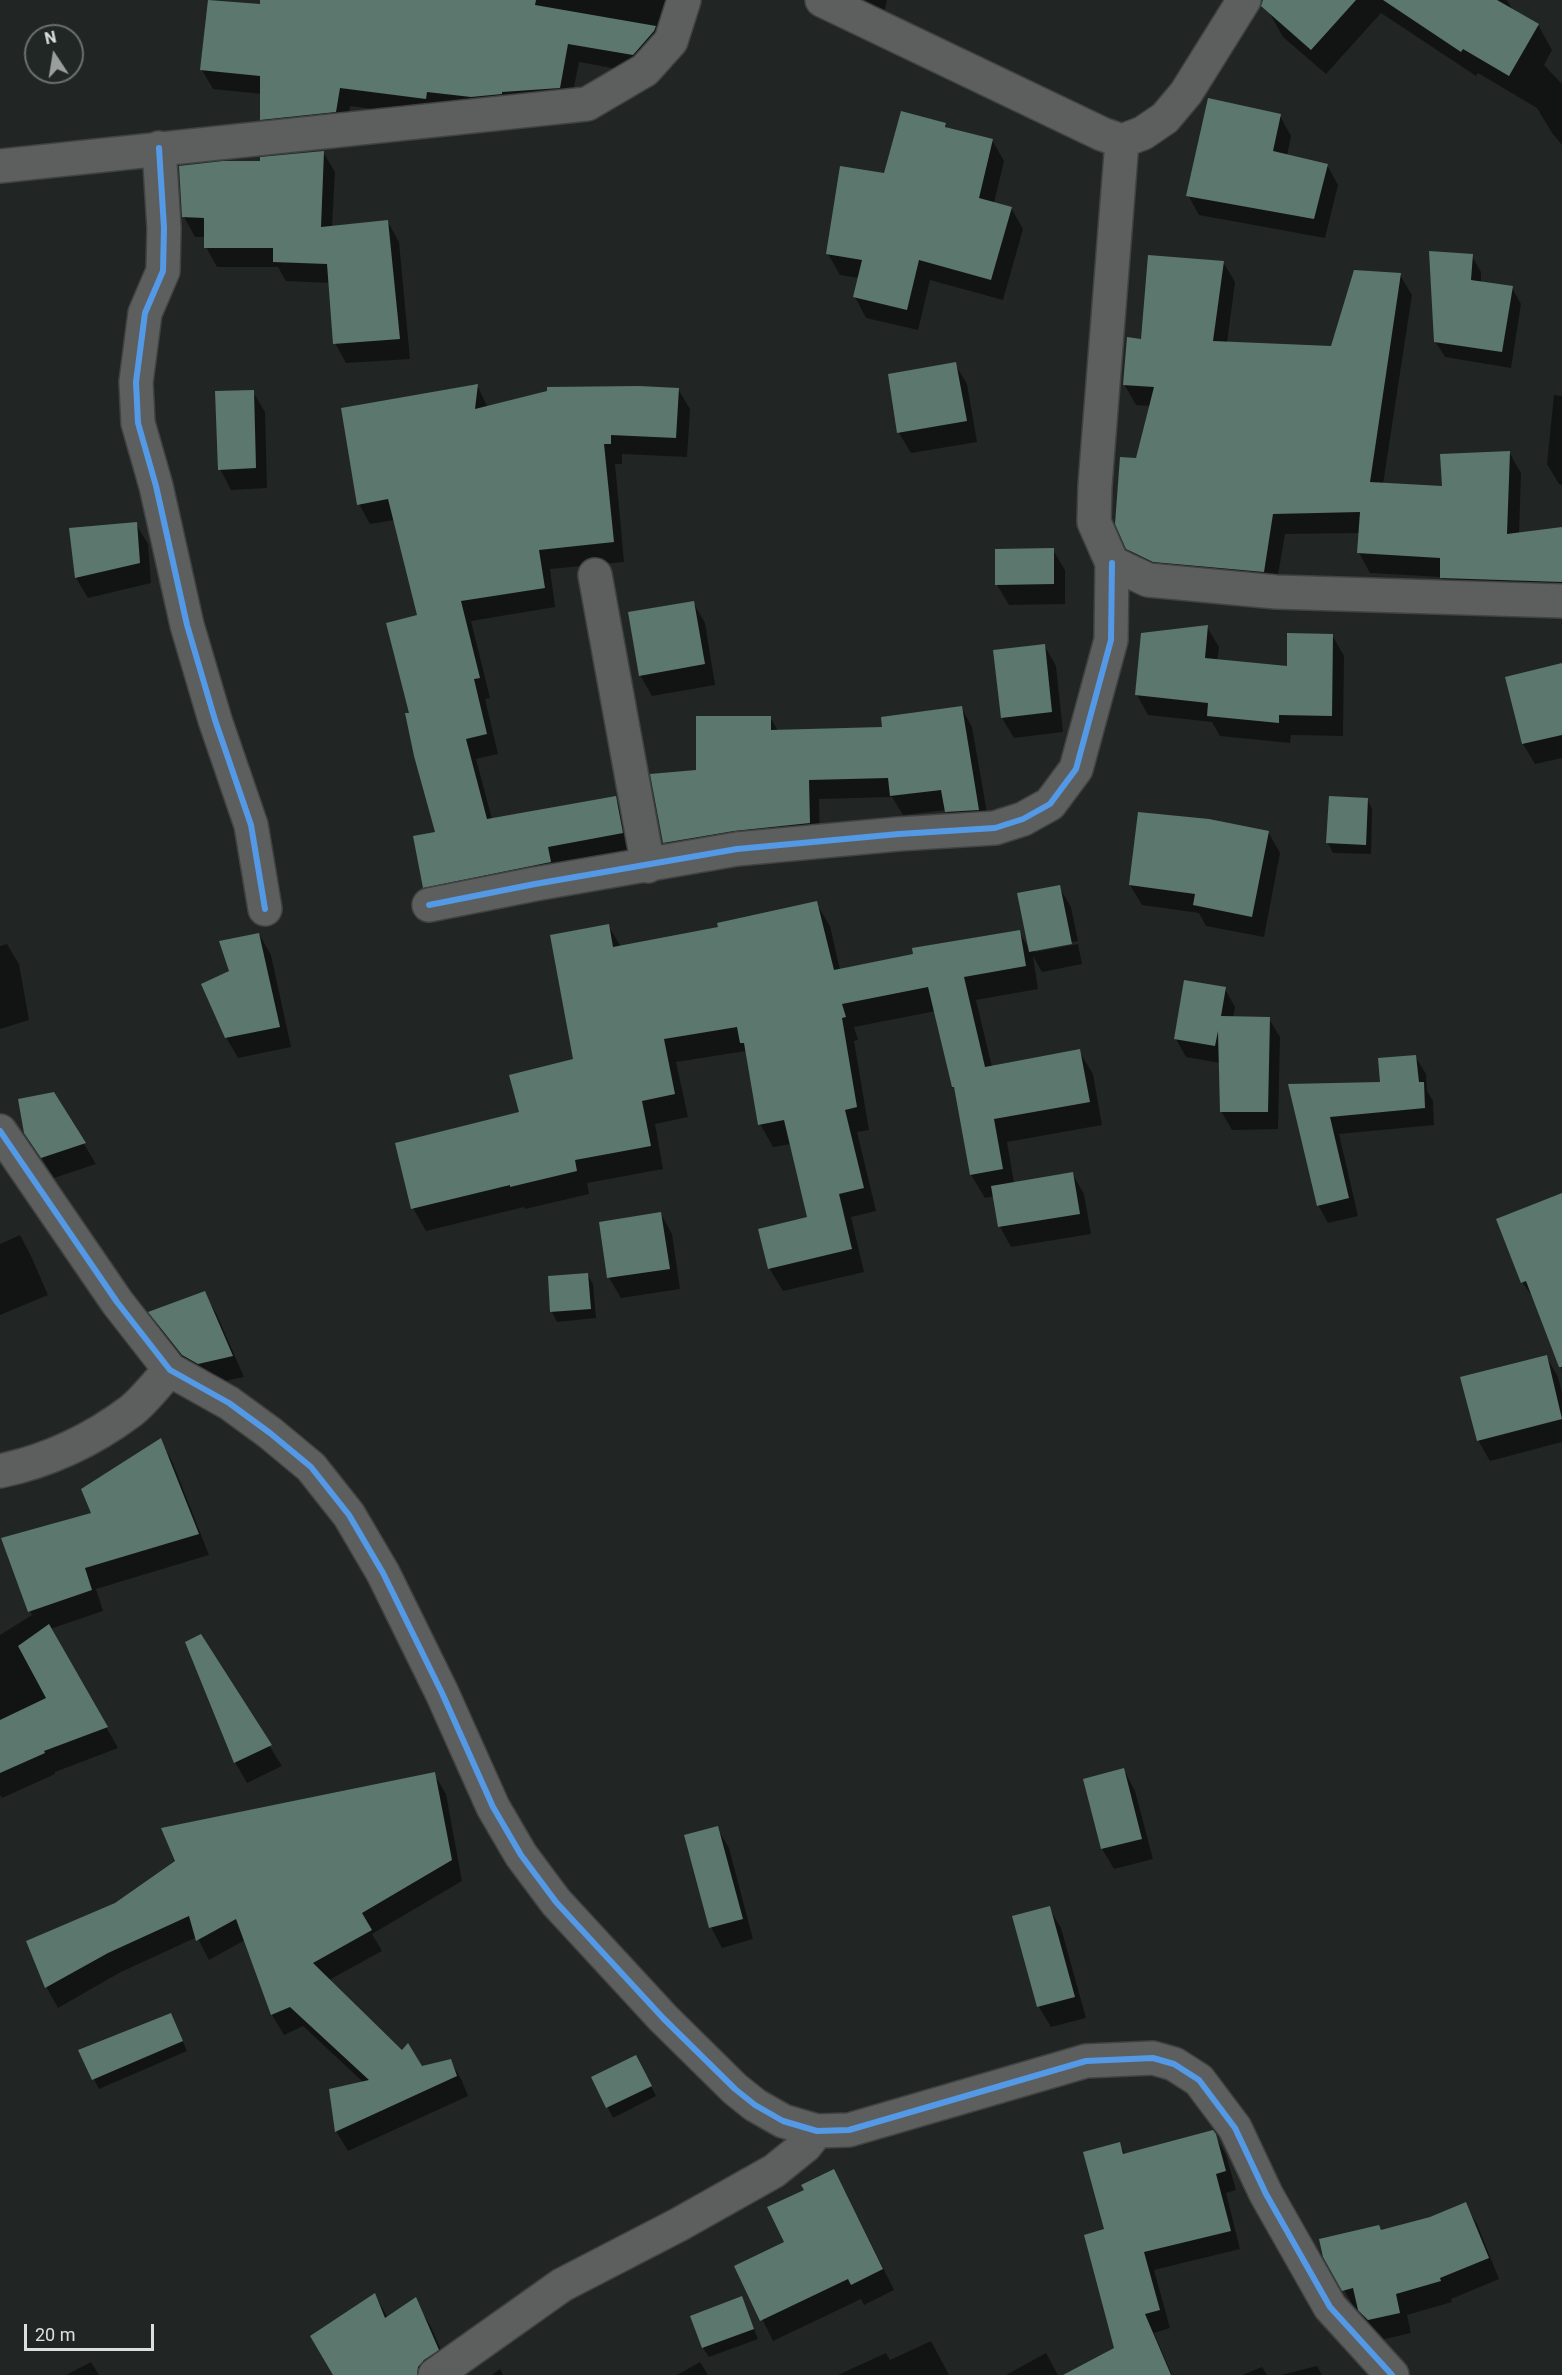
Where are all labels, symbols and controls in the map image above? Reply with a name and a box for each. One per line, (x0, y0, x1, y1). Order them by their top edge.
north arrow (24, 24, 84, 84)
text: N (43, 27, 58, 48)
scale bar (27, 2312, 158, 2350)
text: 20 m (35, 2324, 75, 2345)

